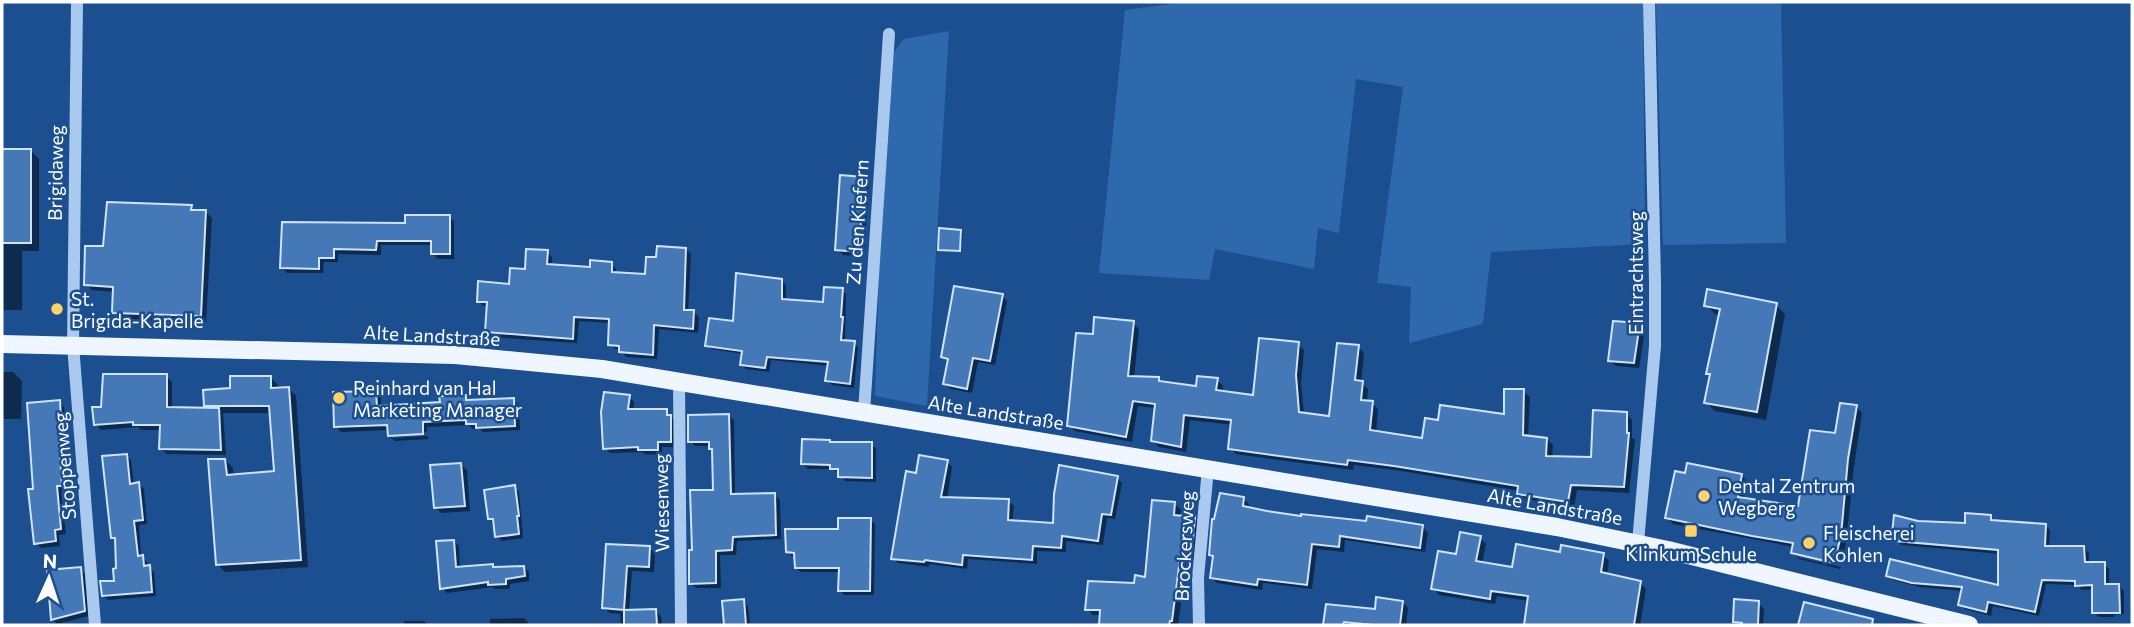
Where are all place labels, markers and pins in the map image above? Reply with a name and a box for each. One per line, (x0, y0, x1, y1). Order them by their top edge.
place label: St. Brigida-Kapelle (71, 287, 203, 332)
marker: St. Brigida-Kapelle (49, 301, 65, 317)
place label: Reinhard van Hal Marketing Manager (353, 376, 523, 421)
marker: Reinhard van Hal Marketing Manager (331, 390, 347, 406)
place label: Dental Zentrum Wegberg (1718, 474, 1855, 519)
marker: Dental Zentrum Wegberg (1696, 488, 1712, 504)
place label: Fleischerei Kohlen (1823, 521, 1915, 566)
marker: Klinkum Schule (1683, 523, 1699, 539)
marker: Fleischerei Kohlen (1801, 535, 1817, 551)
place label: Klinkum Schule (1625, 542, 1757, 565)

